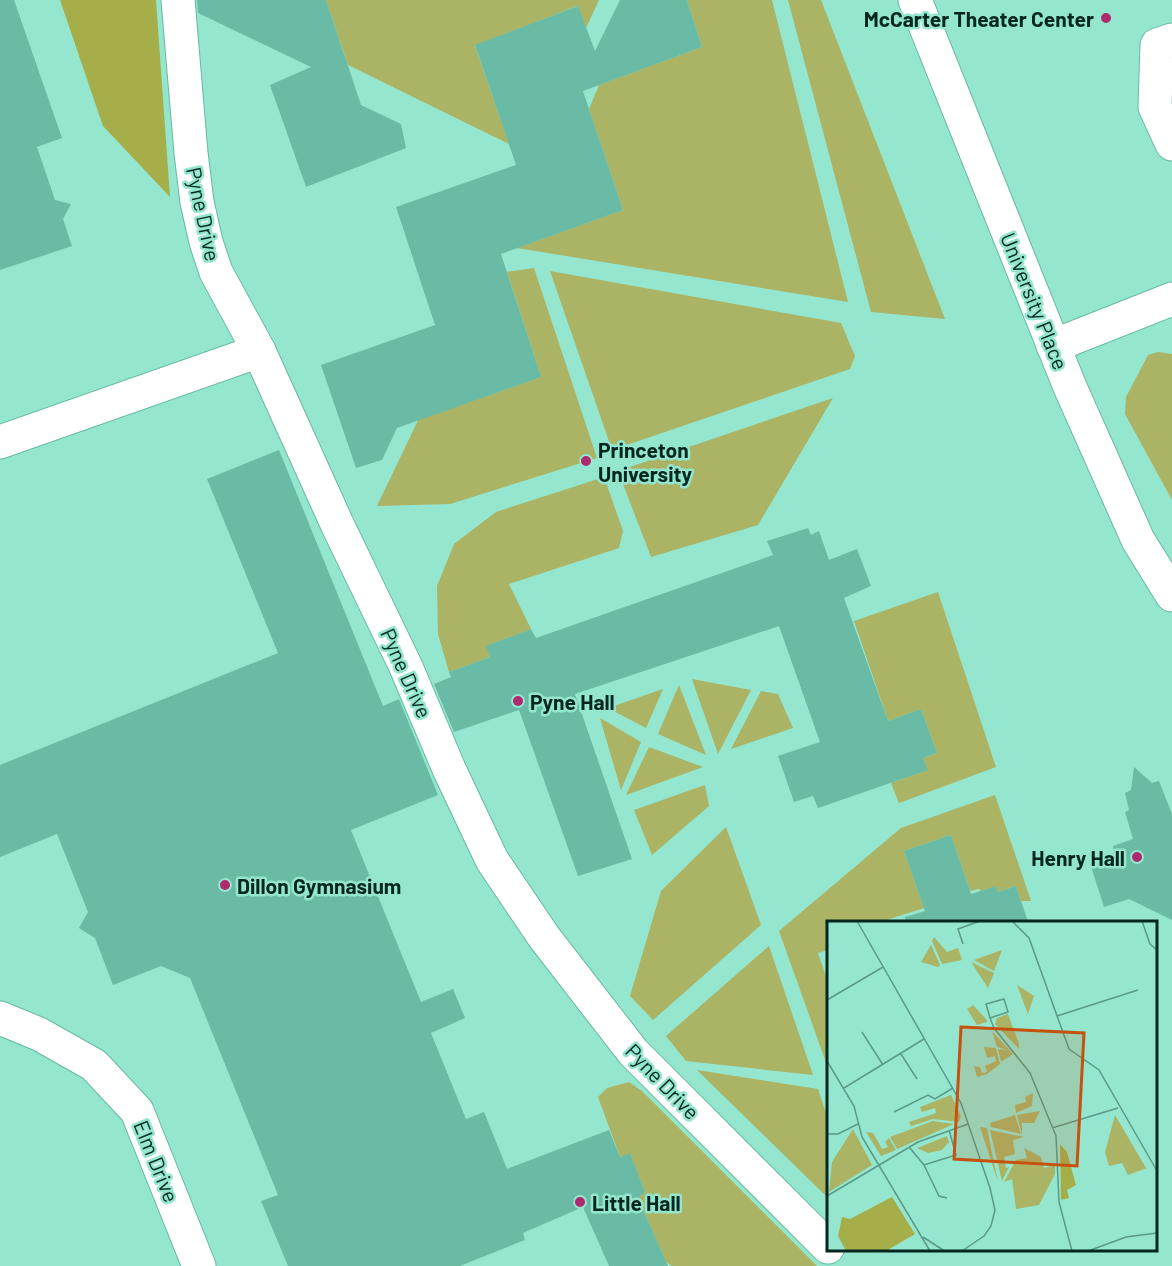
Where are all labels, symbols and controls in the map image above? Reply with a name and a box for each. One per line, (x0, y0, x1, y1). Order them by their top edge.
place label: McCarter Theater Center (864, 6, 1094, 31)
marker: McCarter Theater Center (1099, 11, 1113, 25)
street label: Pyne Drive (182, 165, 226, 263)
street label: University Place (996, 229, 1074, 373)
place label: Princeton University (598, 437, 692, 486)
marker: Princeton University (579, 454, 593, 468)
street label: Pyne Drive (376, 624, 438, 722)
place label: Pyne Hall (530, 689, 615, 714)
marker: Pyne Hall (511, 694, 525, 708)
place label: Henry Hall (1031, 845, 1125, 870)
marker: Henry Hall (1130, 850, 1144, 864)
place label: Dillon Gymnasium (237, 873, 401, 898)
marker: Dillon Gymnasium (218, 878, 232, 892)
inset map (827, 921, 1157, 1251)
street label: Pyne Drive (621, 1038, 705, 1124)
street label: Elm Drive (129, 1116, 185, 1206)
place label: Little Hall (592, 1190, 681, 1215)
marker: Little Hall (573, 1195, 587, 1209)

